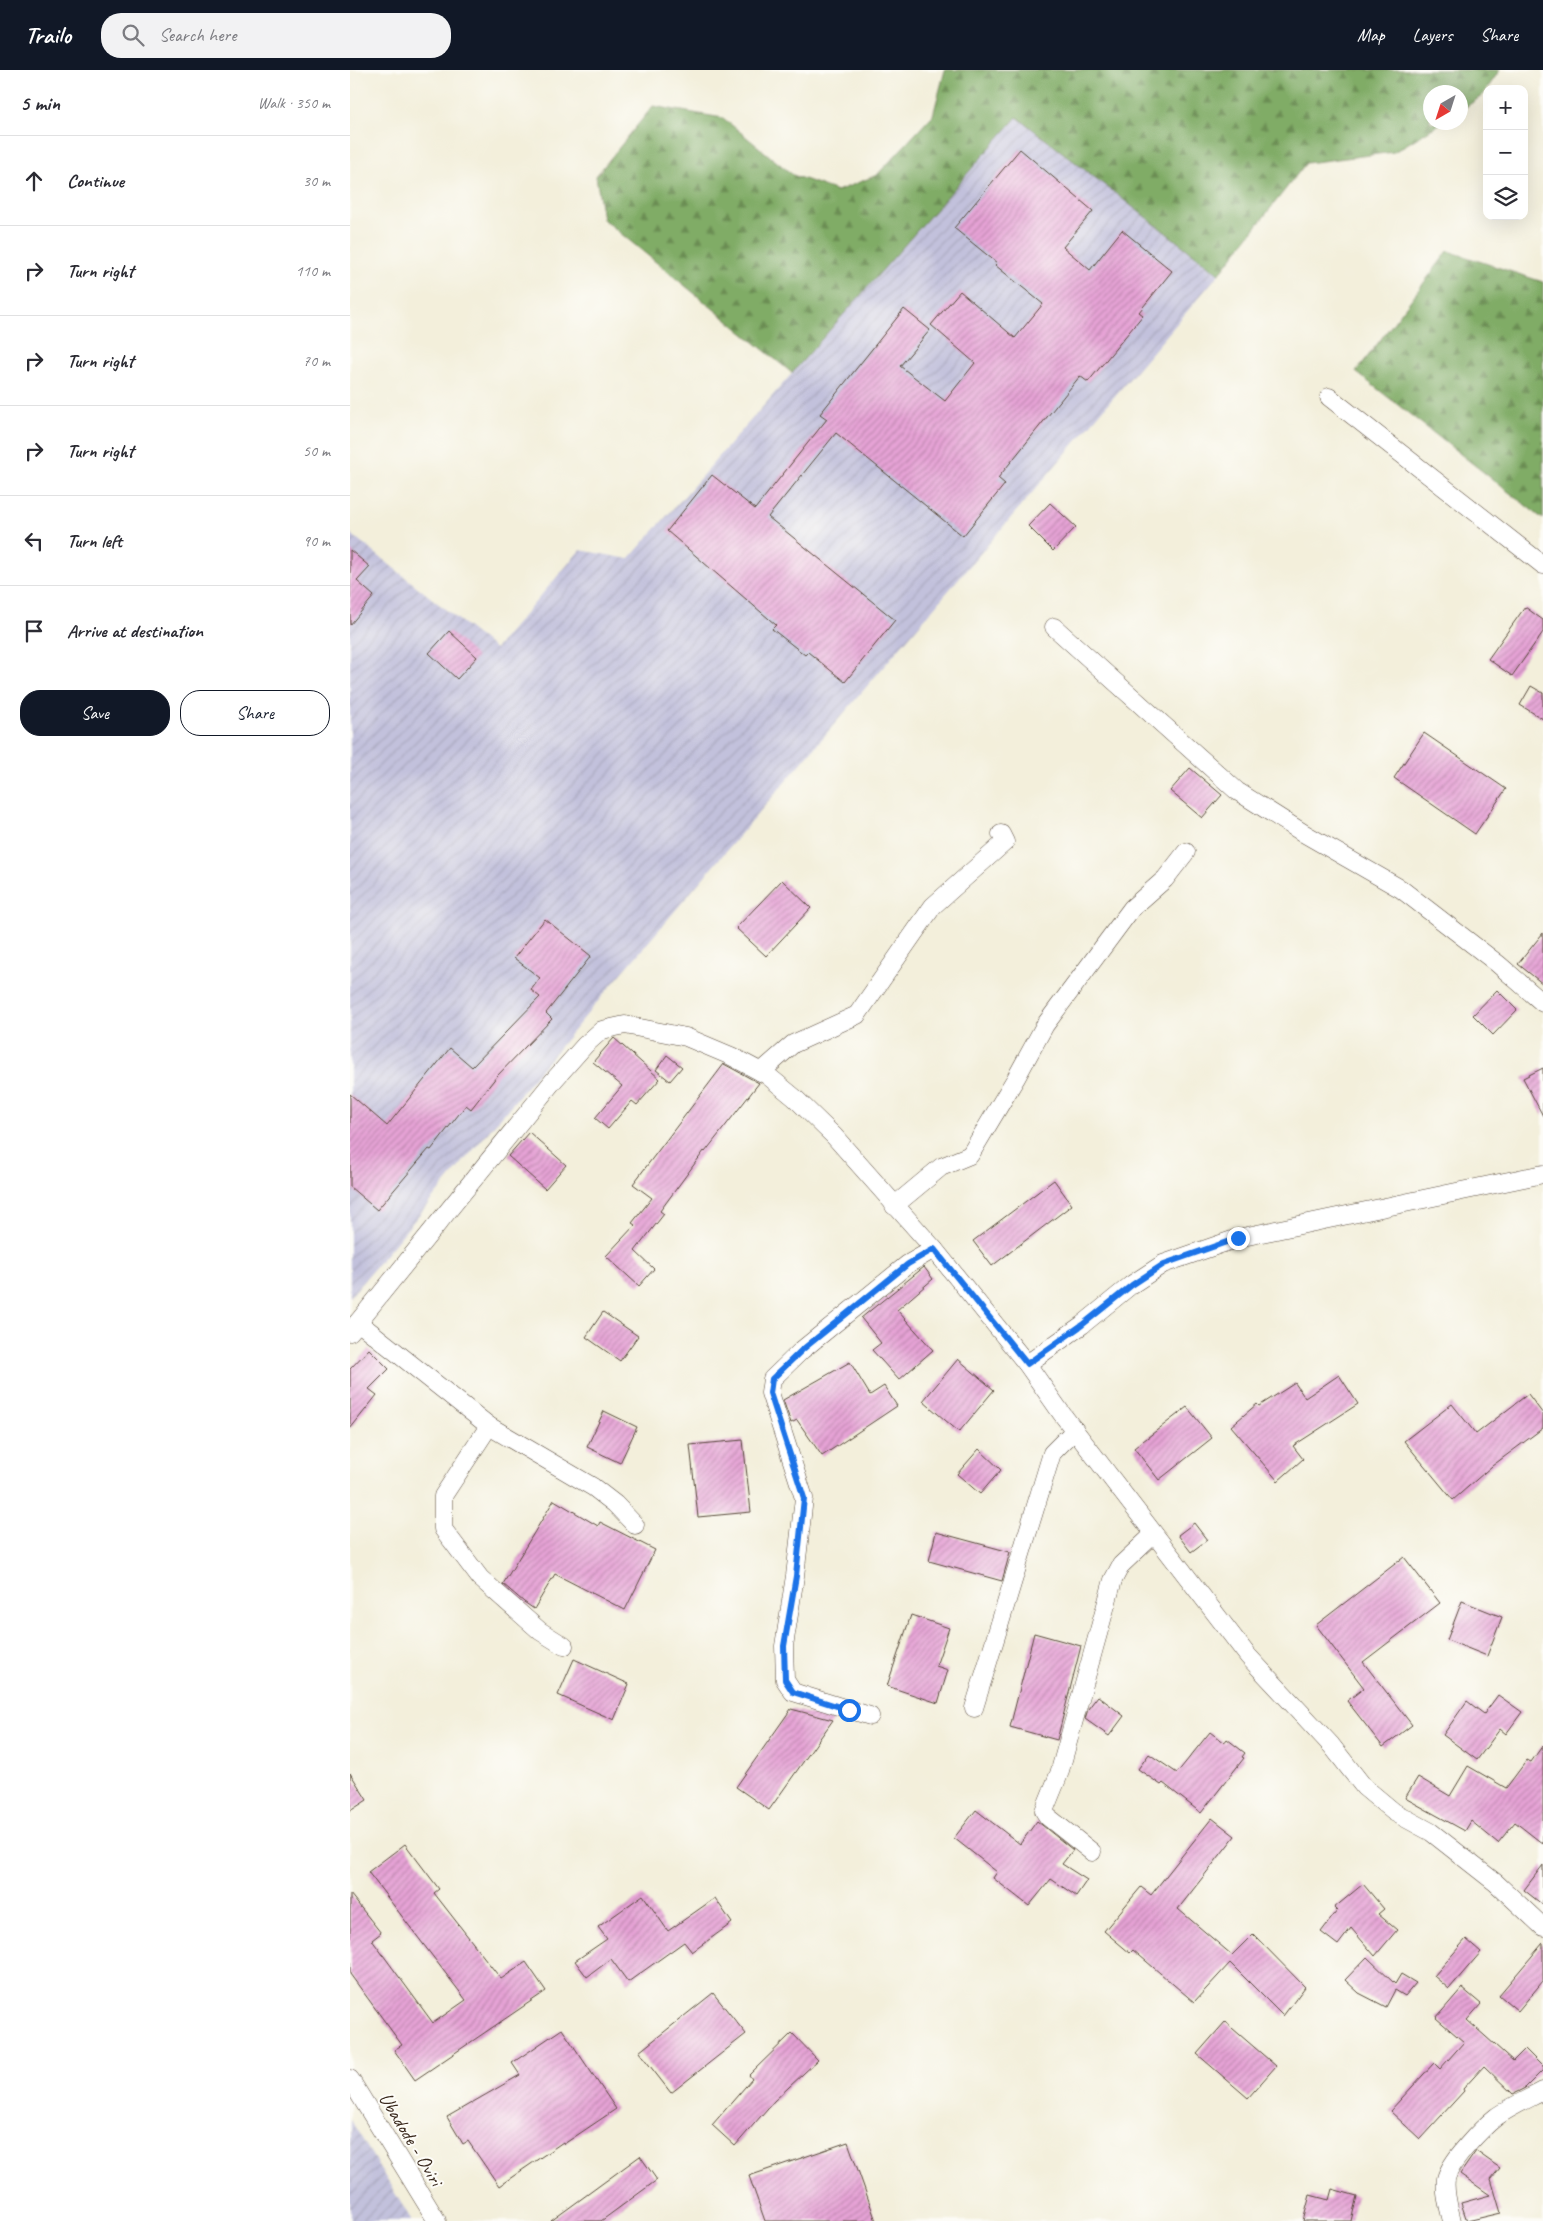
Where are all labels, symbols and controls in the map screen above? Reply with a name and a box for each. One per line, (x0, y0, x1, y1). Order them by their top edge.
search box (101, 13, 451, 58)
text: Trailo (25, 20, 71, 50)
icon: search (119, 21, 147, 49)
text: Search here (159, 23, 236, 47)
text: Map (1357, 24, 1385, 46)
text: Layers (1413, 24, 1452, 46)
text: Share (1480, 24, 1518, 46)
north arrow (1423, 85, 1468, 130)
map controls (1483, 85, 1528, 220)
button: + (1483, 85, 1528, 130)
text: 5 min (20, 90, 60, 116)
text: Walk · 350 m (258, 93, 330, 113)
button: − (1483, 130, 1528, 175)
icon: ahead (20, 167, 48, 195)
text: Continue (67, 169, 124, 193)
text: 30 m (303, 171, 330, 191)
button: layers (1483, 175, 1528, 220)
icon: right (20, 257, 48, 285)
text: Turn right (67, 259, 134, 283)
text: 110 m (296, 261, 330, 281)
icon: right (20, 347, 48, 375)
text: Turn right (67, 349, 134, 373)
text: 70 m (303, 351, 330, 371)
icon: right (20, 437, 48, 465)
text: Turn right (67, 439, 134, 463)
text: 50 m (303, 441, 330, 461)
icon: left (20, 527, 48, 555)
text: Turn left (67, 529, 122, 553)
text: 90 m (303, 531, 330, 551)
icon: arrive (20, 617, 48, 645)
text: Arrive at destination (67, 619, 203, 643)
button: Save (20, 690, 170, 736)
button: Share (180, 690, 330, 736)
route end (1227, 1227, 1250, 1250)
route start (838, 1699, 861, 1722)
street label: Ubadode - Oviri (373, 2088, 450, 2192)

